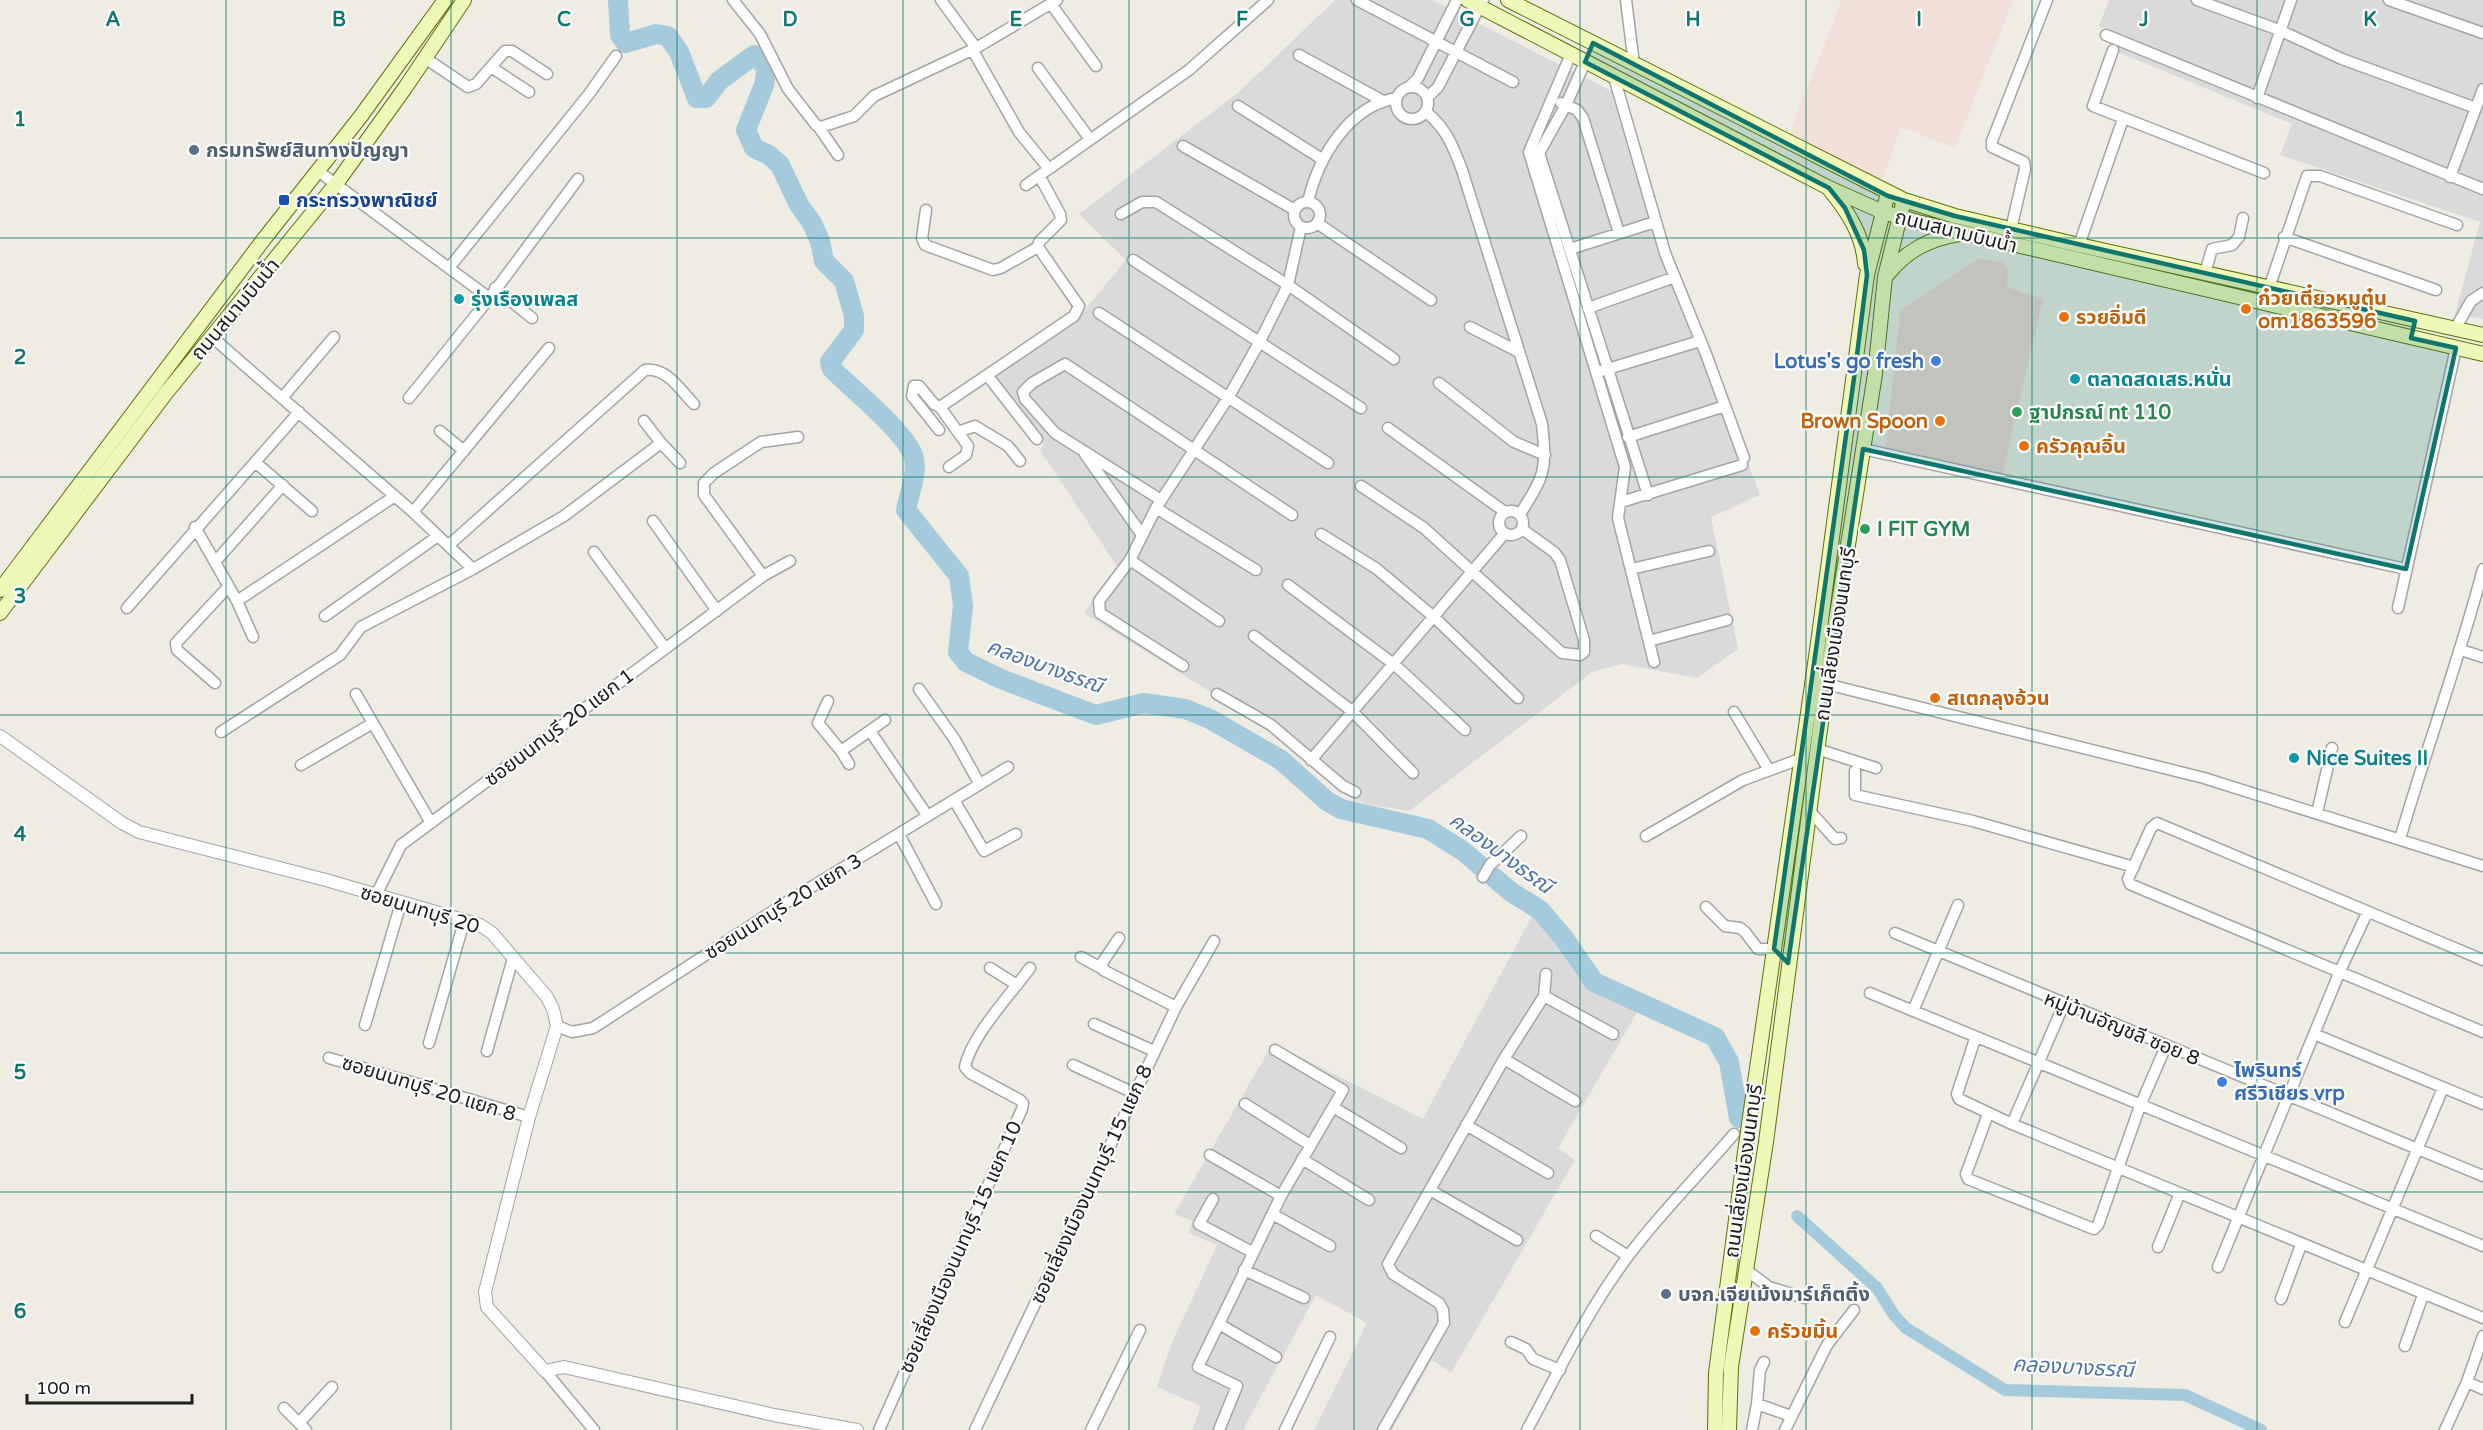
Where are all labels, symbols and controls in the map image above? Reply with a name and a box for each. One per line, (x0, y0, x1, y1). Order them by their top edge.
text: A (106, 8, 121, 32)
text: B (332, 8, 346, 32)
text: C (557, 8, 571, 32)
text: D (782, 8, 798, 32)
text: E (1010, 8, 1023, 32)
text: F (1236, 8, 1248, 32)
text: G (1459, 8, 1475, 32)
text: H (1685, 8, 1701, 32)
text: I (1916, 8, 1922, 32)
text: J (2138, 8, 2149, 32)
text: K (2363, 8, 2377, 32)
text: 1 (14, 108, 26, 132)
place label: กรมทรัพย์สินทางปัญญา (206, 139, 409, 163)
marker: กรมทรัพย์สินทางปัญญา (187, 143, 201, 157)
place label: กระทรวงพาณิชย์ (296, 189, 437, 213)
marker: กระทรวงพาณิชย์ (277, 193, 291, 207)
street label: ถนนสนามบินน้ำ (1892, 202, 2020, 259)
street label: ถนนสนามบินน้ำ (184, 252, 285, 365)
place label: ก๋วยเตี๋ยวหมูตุ๋น om1863596 (2258, 284, 2387, 334)
place label: รุ่งเรืองเพลส (471, 288, 578, 312)
marker: รุ่งเรืองเพลส (452, 292, 466, 306)
marker: ก๋วยเตี๋ยวหมูตุ๋น om1863596 (2239, 302, 2253, 316)
place label: รวยอิ่มดี (2076, 304, 2147, 330)
marker: รวยอิ่มดี (2057, 310, 2071, 324)
text: 2 (14, 346, 26, 370)
place label: Lotus's go fresh (1774, 350, 1924, 374)
marker: Lotus's go fresh (1929, 354, 1943, 368)
place label: ตลาดสดเสธ.หนั่น (2087, 366, 2232, 392)
marker: ตลาดสดเสธ.หนั่น (2068, 372, 2082, 386)
place label: ฐาปกรณ์ nt 110 (2029, 401, 2172, 425)
marker: ฐาปกรณ์ nt 110 (2010, 405, 2024, 419)
place label: Brown Spoon (1800, 410, 1928, 434)
marker: Brown Spoon (1933, 414, 1947, 428)
place label: ครัวคุณอิ้น (2036, 433, 2126, 459)
marker: ครัวคุณอิ้น (2017, 439, 2031, 453)
place label: I FIT GYM (1877, 518, 1970, 542)
marker: I FIT GYM (1858, 522, 1872, 536)
street label: ถนนเลี่ยงเมืองนนทบุรี (1807, 545, 1862, 723)
text: 3 (14, 585, 26, 609)
water label: คลองบางธรณี (983, 634, 1109, 700)
street label: ซอยนนทบุรี 20 แยก 1 (480, 664, 639, 792)
place label: สเตกลุงอ้วน (1947, 687, 2050, 711)
marker: สเตกลุงอ้วน (1928, 691, 1942, 705)
place label: Nice Suites II (2306, 747, 2428, 771)
marker: Nice Suites II (2287, 751, 2301, 765)
water label: คลองบางธรณี (1444, 808, 1560, 901)
text: 4 (14, 823, 27, 847)
street label: ซอยนนทบุรี 20 แยก 3 (700, 849, 867, 965)
street label: ซอยนนทบุรี 20 (357, 880, 482, 939)
street label: หมู่บ้านอัญชลี ซอย 8 (2040, 987, 2203, 1071)
street label: ซอยนนทบุรี 20 แยก 8 (339, 1051, 519, 1127)
place label: ไพรินทร์ ศรีวิเชียร vrp (2234, 1059, 2345, 1106)
street label: ซอยเลี่ยงเมืองนนทบุรี 15 แยก 8 (1023, 1060, 1158, 1308)
text: 5 (14, 1061, 26, 1085)
marker: ไพรินทร์ ศรีวิเชียร vrp (2215, 1075, 2229, 1089)
street label: ถนนเลี่ยงเมืองนนทบุรี (1717, 1082, 1768, 1260)
street label: ซอยเลี่ยงเมืองนนทบุรี 15 แยก 10 (892, 1116, 1028, 1377)
place label: บจก.เจียเม้งมาร์เก็ตติ้ง (1678, 1281, 1870, 1307)
marker: บจก.เจียเม้งมาร์เก็ตติ้ง (1659, 1287, 1673, 1301)
text: 6 (14, 1300, 26, 1324)
place label: ครัวขมิ้น (1767, 1318, 1838, 1344)
marker: ครัวขมิ้น (1748, 1324, 1762, 1338)
water label: คลองบางธรณี (2012, 1352, 2137, 1383)
scale bar (27, 1367, 192, 1405)
text: 100 m (36, 1377, 91, 1399)

